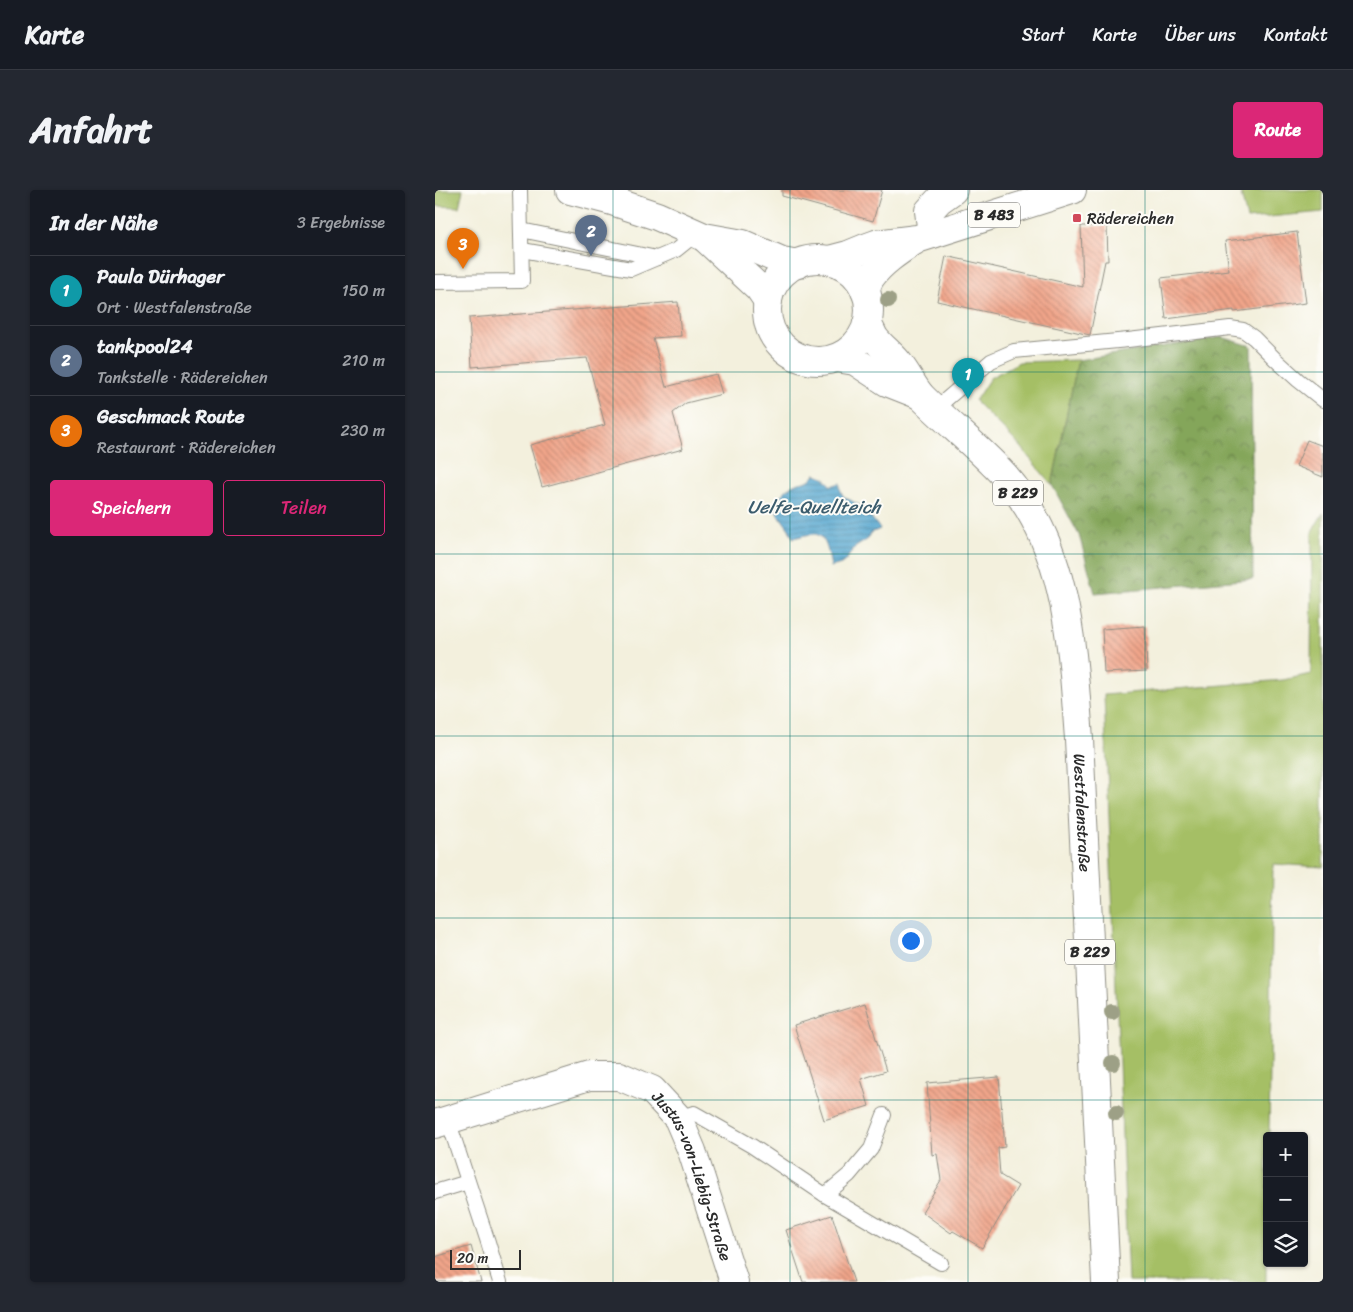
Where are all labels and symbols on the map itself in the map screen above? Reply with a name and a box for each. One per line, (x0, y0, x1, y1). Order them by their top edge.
road number: B 483 (968, 202, 1020, 228)
place label: Rädereichen (1087, 204, 1174, 233)
marker: Rädereichen (1071, 212, 1083, 224)
pin: 2 (575, 215, 607, 256)
pin: 3 (447, 228, 479, 269)
pin: 1 (952, 358, 984, 399)
road number: B 229 (993, 480, 1043, 506)
water label: Uelfe-Quellteich (747, 491, 882, 523)
street label: Westfalenstraße (1065, 753, 1100, 873)
your location (898, 928, 924, 954)
road number: B 229 (1065, 940, 1115, 964)
street label: Justus-von-Liebig-Straße (644, 1083, 740, 1265)
scale bar (450, 1247, 521, 1270)

